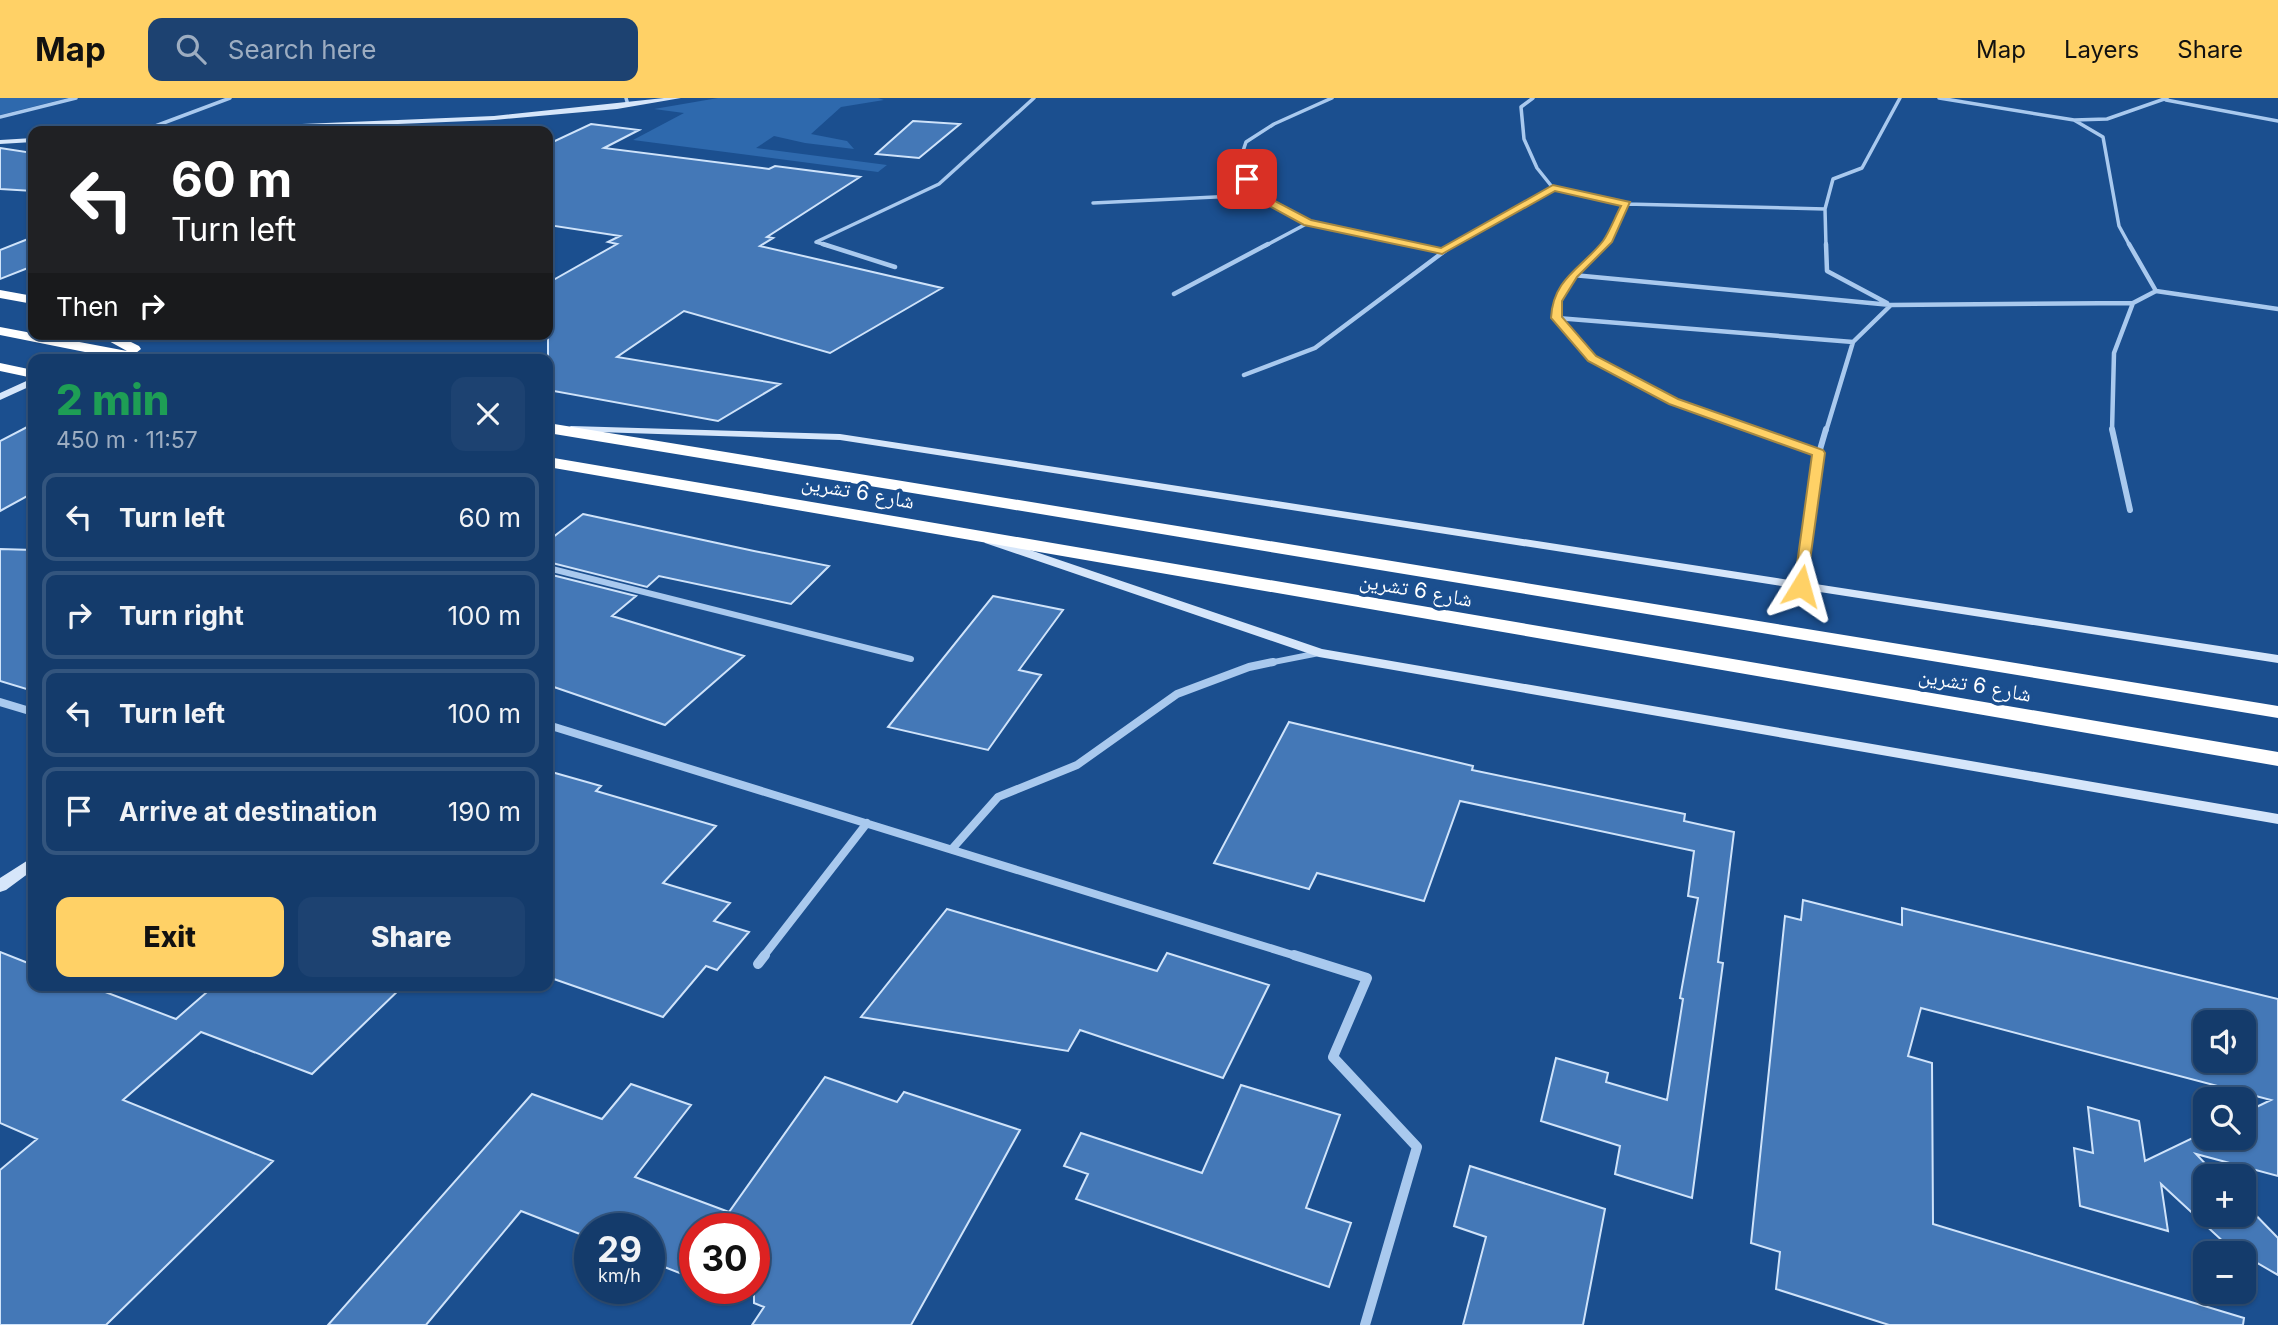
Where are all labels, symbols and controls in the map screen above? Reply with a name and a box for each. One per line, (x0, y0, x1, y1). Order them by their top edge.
search box (148, 18, 638, 81)
text: Map (35, 29, 106, 69)
icon: search (172, 30, 210, 68)
text: Search here (228, 34, 376, 65)
text: Map (1976, 35, 2026, 64)
text: Layers (2064, 35, 2139, 64)
text: Share (2177, 35, 2243, 64)
pin (1217, 149, 1277, 209)
text: 60 m (171, 150, 292, 209)
icon: left (56, 154, 147, 245)
icon: arrive (1228, 160, 1266, 198)
text: Turn left (171, 210, 296, 249)
icon: right (133, 287, 171, 325)
text: Then (56, 291, 119, 322)
text: 2 min (56, 374, 170, 425)
button: close (451, 377, 525, 451)
text: 450 m · 11:57 (56, 426, 198, 454)
street label: شارع 6 تشرين (800, 469, 916, 515)
icon: left (60, 498, 98, 536)
text: Turn left (119, 502, 225, 533)
text: 60 m (458, 502, 521, 533)
position arrow (1764, 549, 1838, 623)
street label: شارع 6 تشرين (1358, 567, 1474, 613)
icon: right (60, 596, 98, 634)
text: Turn right (119, 600, 244, 631)
text: 100 m (448, 600, 521, 631)
street label: شارع 6 تشرين (1917, 662, 2033, 708)
icon: left (60, 694, 98, 732)
text: Turn left (119, 698, 225, 729)
text: 100 m (448, 698, 521, 729)
icon: arrive (60, 792, 98, 830)
text: Arrive at destination (119, 796, 378, 827)
text: 190 m (448, 796, 521, 827)
button: Exit (56, 897, 284, 977)
button: Share (298, 897, 525, 977)
map controls (2193, 1010, 2256, 1304)
button: sound (2193, 1010, 2256, 1073)
button: search (2193, 1087, 2256, 1150)
button: + (2193, 1164, 2256, 1227)
speed limit sign: 30 (679, 1213, 770, 1304)
text: 29 (597, 1228, 642, 1270)
button: − (2193, 1241, 2256, 1304)
text: km/h (598, 1265, 641, 1286)

